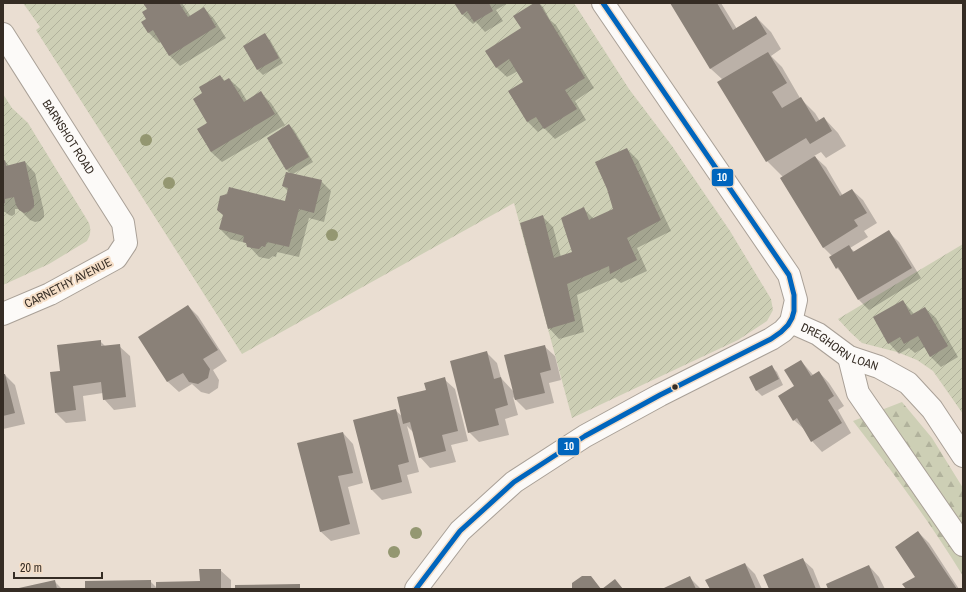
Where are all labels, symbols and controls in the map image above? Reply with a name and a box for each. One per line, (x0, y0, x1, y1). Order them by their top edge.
street label: BARNSHOT ROAD (39, 96, 98, 177)
line badge: 10 (711, 168, 734, 187)
text: 10 (717, 170, 727, 184)
street label: CARNETHY AVENUE (22, 254, 114, 312)
street label: DREGHORN LOAN (798, 319, 880, 374)
unlabelled marker (670, 382, 680, 392)
line badge: 10 (557, 437, 580, 456)
text: 10 (564, 439, 574, 453)
scale bar (14, 554, 102, 580)
text: 20 m (20, 560, 42, 576)

